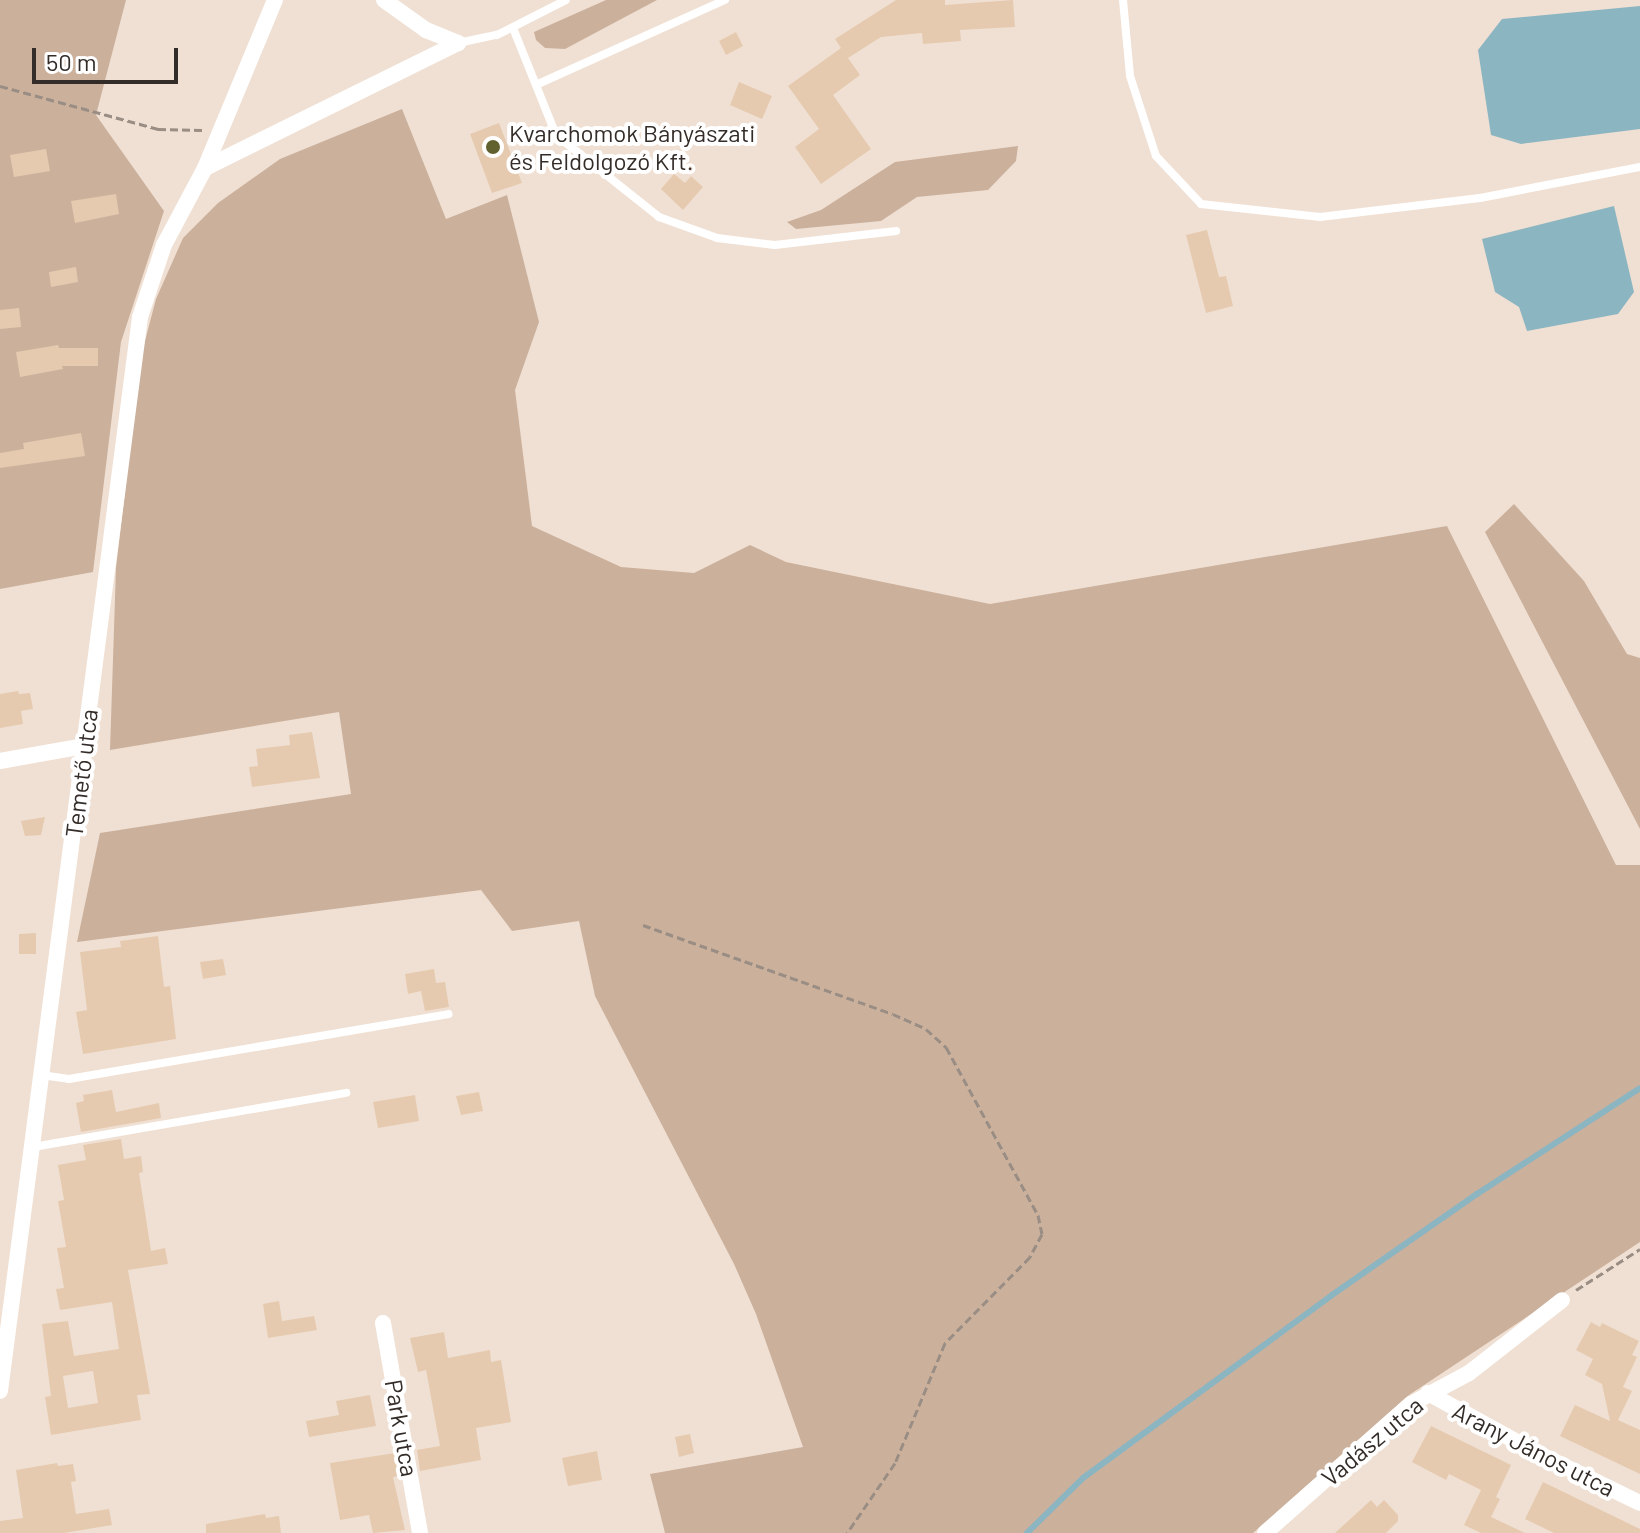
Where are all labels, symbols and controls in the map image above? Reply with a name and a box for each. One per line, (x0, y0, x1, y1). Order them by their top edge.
scale bar (36, 32, 182, 82)
text: 50 m (46, 47, 97, 76)
place label: Kvarchomok Bányászati és Feldolgozó Kft. (509, 119, 755, 175)
marker: Kvarchomok Bányászati és Feldolgozó Kft. (484, 138, 502, 156)
street label: Temető utca (59, 707, 103, 839)
street label: Park utca (379, 1377, 425, 1479)
street label: Vadász utca (1315, 1390, 1429, 1492)
street label: Arany János utca (1448, 1396, 1620, 1502)

